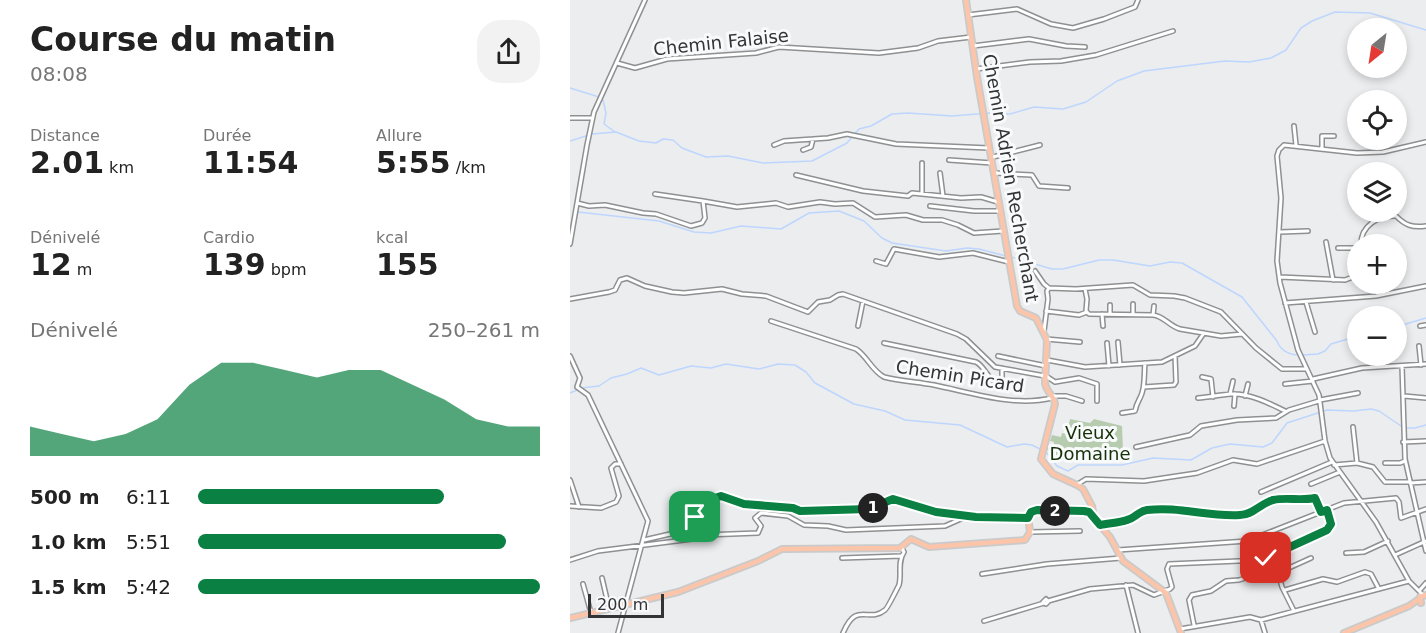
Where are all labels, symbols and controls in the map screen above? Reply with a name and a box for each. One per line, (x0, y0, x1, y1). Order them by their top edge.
north arrow (1347, 18, 1407, 78)
map controls (1347, 18, 1407, 366)
text: Course du matin (30, 20, 336, 59)
button: share (477, 20, 540, 83)
street label: Chemin Falaise (652, 24, 790, 60)
street label: Chemin Adrien Recherchant (979, 52, 1043, 304)
text: 08:08 (30, 62, 88, 86)
button: locate (1347, 90, 1407, 150)
text: Distance (30, 126, 100, 145)
text: Durée (203, 126, 251, 145)
text: Allure (376, 126, 422, 145)
text: 2.01 (30, 145, 104, 180)
text: 11:54 (203, 145, 299, 180)
text: 5:55 (376, 145, 451, 180)
text: km (104, 158, 134, 177)
text: /km (451, 158, 486, 177)
button: layers (1347, 162, 1407, 222)
text: Dénivelé (30, 228, 100, 247)
text: Cardio (203, 228, 255, 247)
text: kcal (376, 228, 408, 247)
button: + (1347, 234, 1407, 294)
text: 12 (30, 247, 72, 282)
text: 139 (203, 247, 266, 282)
text: 155 (376, 247, 439, 282)
text: m (72, 260, 92, 279)
text: bpm (266, 260, 307, 279)
button: − (1347, 306, 1407, 366)
text: Dénivelé (30, 318, 118, 342)
text: 250–261 m (428, 318, 540, 342)
street label: Chemin Picard (894, 355, 1026, 397)
park label: Vieux Domaine (1050, 422, 1130, 464)
text: 500 m (30, 485, 100, 509)
text: 6:11 (126, 485, 171, 509)
pin (669, 491, 720, 542)
pin: 1 (858, 493, 888, 523)
pin: 2 (1040, 496, 1070, 526)
text: 1 (867, 498, 879, 517)
icon: arrive (678, 500, 711, 533)
text: 2 (1049, 501, 1061, 520)
text: 1.0 km (30, 530, 107, 554)
text: 5:51 (126, 530, 171, 554)
pin (1240, 532, 1291, 583)
icon: check (1249, 541, 1282, 574)
text: 1.5 km (30, 575, 107, 599)
text: 5:42 (126, 575, 171, 599)
scale bar (588, 591, 664, 618)
text: 200 m (597, 595, 648, 614)

